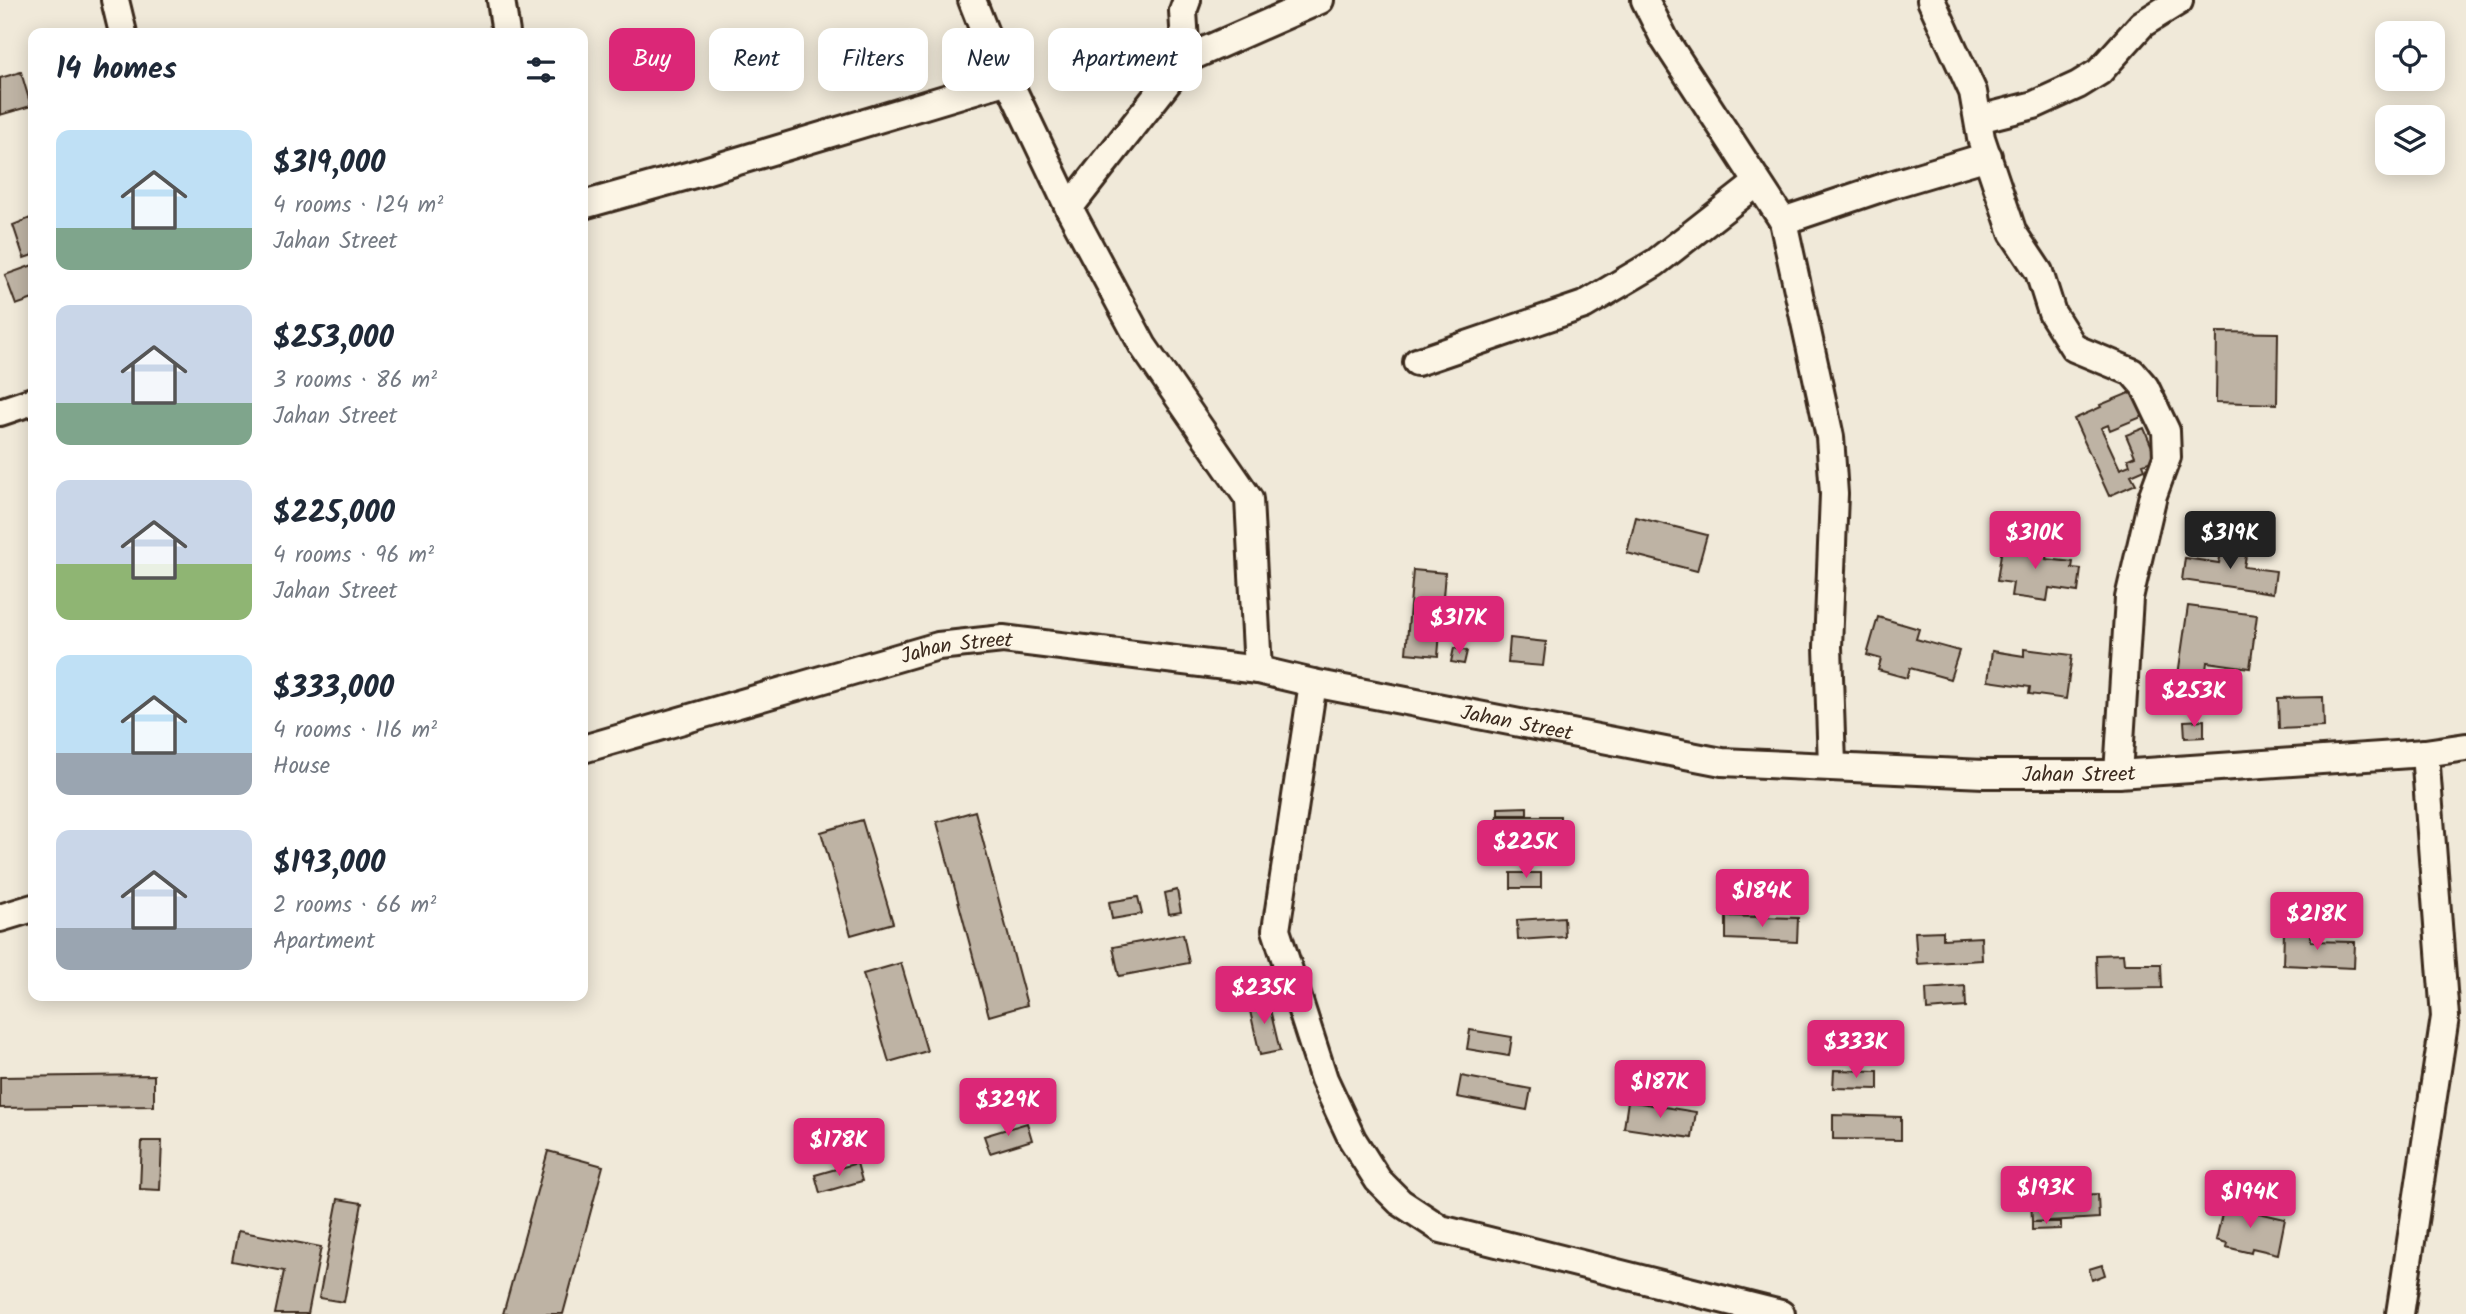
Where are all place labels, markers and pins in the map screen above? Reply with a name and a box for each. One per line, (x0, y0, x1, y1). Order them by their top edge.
pin: $310K (1986, 512, 2084, 571)
pin: $319K (2181, 512, 2279, 571)
pin: $317K (1410, 596, 1508, 656)
pin: $253K (2145, 670, 2243, 729)
pin: $225K (1477, 820, 1575, 880)
pin: $184K (1713, 870, 1811, 929)
pin: $218K (2268, 892, 2366, 952)
pin: $235K (1215, 967, 1313, 1026)
pin: $333K (1807, 1020, 1905, 1080)
pin: $187K (1611, 1060, 1709, 1120)
pin: $329K (959, 1078, 1057, 1138)
pin: $178K (790, 1118, 888, 1178)
pin: $193K (1997, 1166, 2095, 1226)
pin: $194K (2201, 1170, 2299, 1230)

